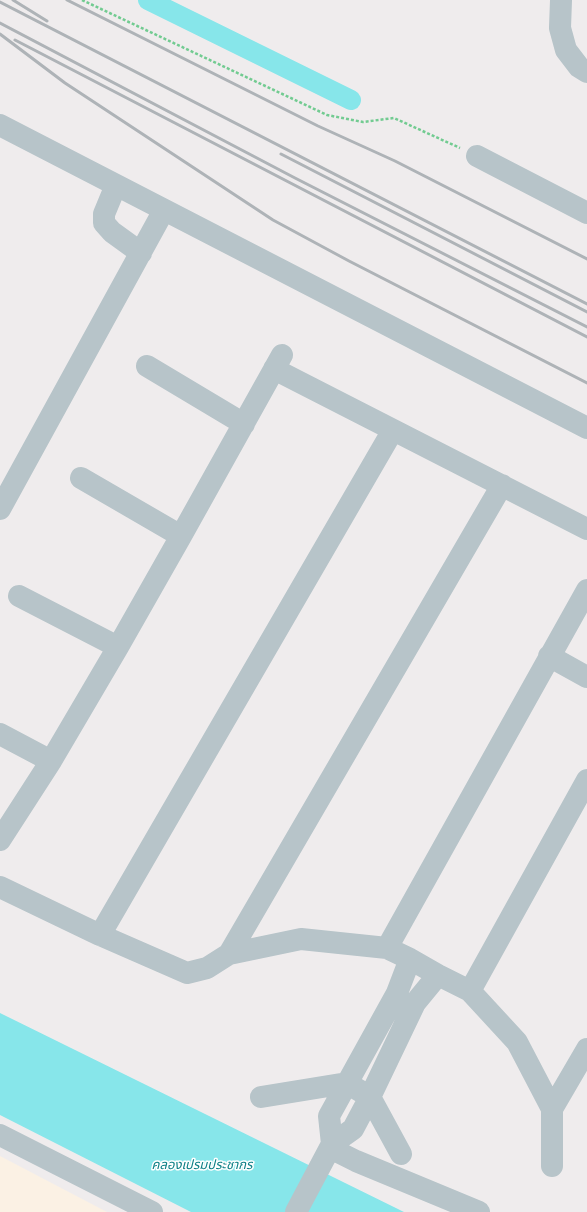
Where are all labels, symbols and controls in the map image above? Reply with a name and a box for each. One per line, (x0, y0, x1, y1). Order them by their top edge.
water label: คลองเปรมประชากร (152, 1157, 252, 1173)

